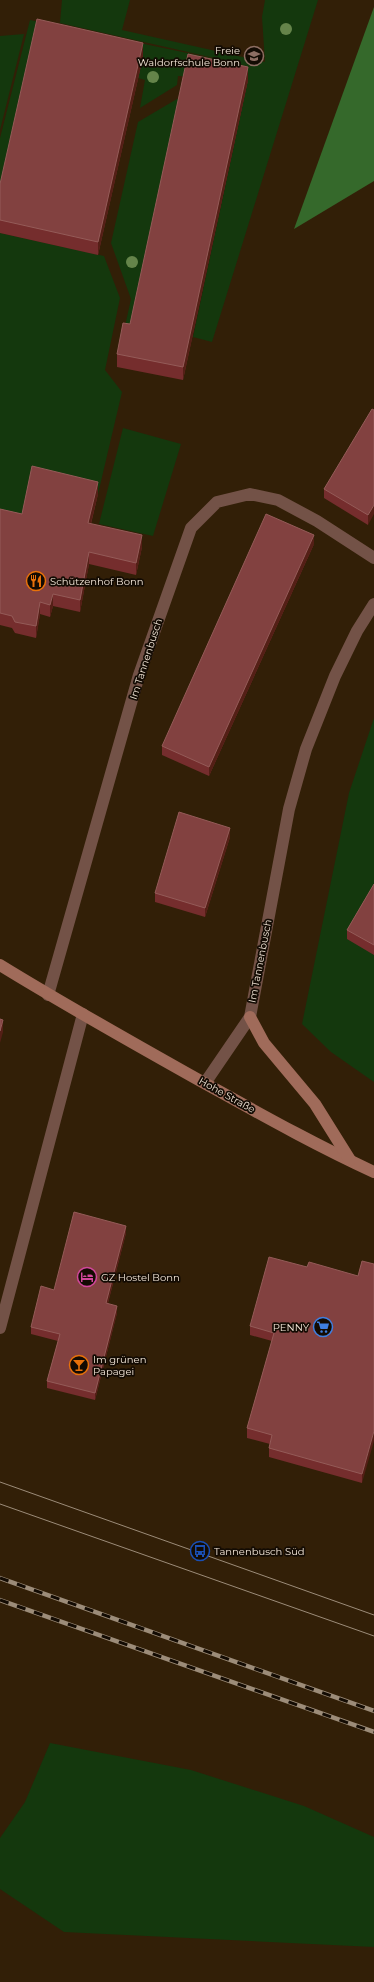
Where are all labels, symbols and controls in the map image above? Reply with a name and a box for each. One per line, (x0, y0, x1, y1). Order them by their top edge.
place label: Freie Waldorfschule Bonn (138, 44, 240, 69)
school or university icon: Freie Waldorfschule Bonn (243, 45, 265, 67)
restaurant icon: Schützenhof Bonn (25, 570, 47, 592)
place label: Schützenhof Bonn (50, 575, 143, 588)
street label: Im Tannenbusch (127, 617, 165, 701)
street label: Im Tannenbusch (246, 918, 274, 1004)
street label: Hohe Straße (197, 1074, 257, 1116)
hotel icon: GZ Hostel Bonn (76, 1266, 98, 1288)
place label: GZ Hostel Bonn (101, 1271, 180, 1284)
supermarket icon: PENNY (312, 1316, 334, 1338)
place label: PENNY (273, 1321, 310, 1334)
place label: Im grünen Papagei (93, 1353, 146, 1378)
bar icon: Im grünen Papagei (68, 1354, 90, 1376)
bus stop icon: Tannenbusch Süd (189, 1540, 211, 1562)
place label: Tannenbusch Süd (214, 1545, 305, 1558)

